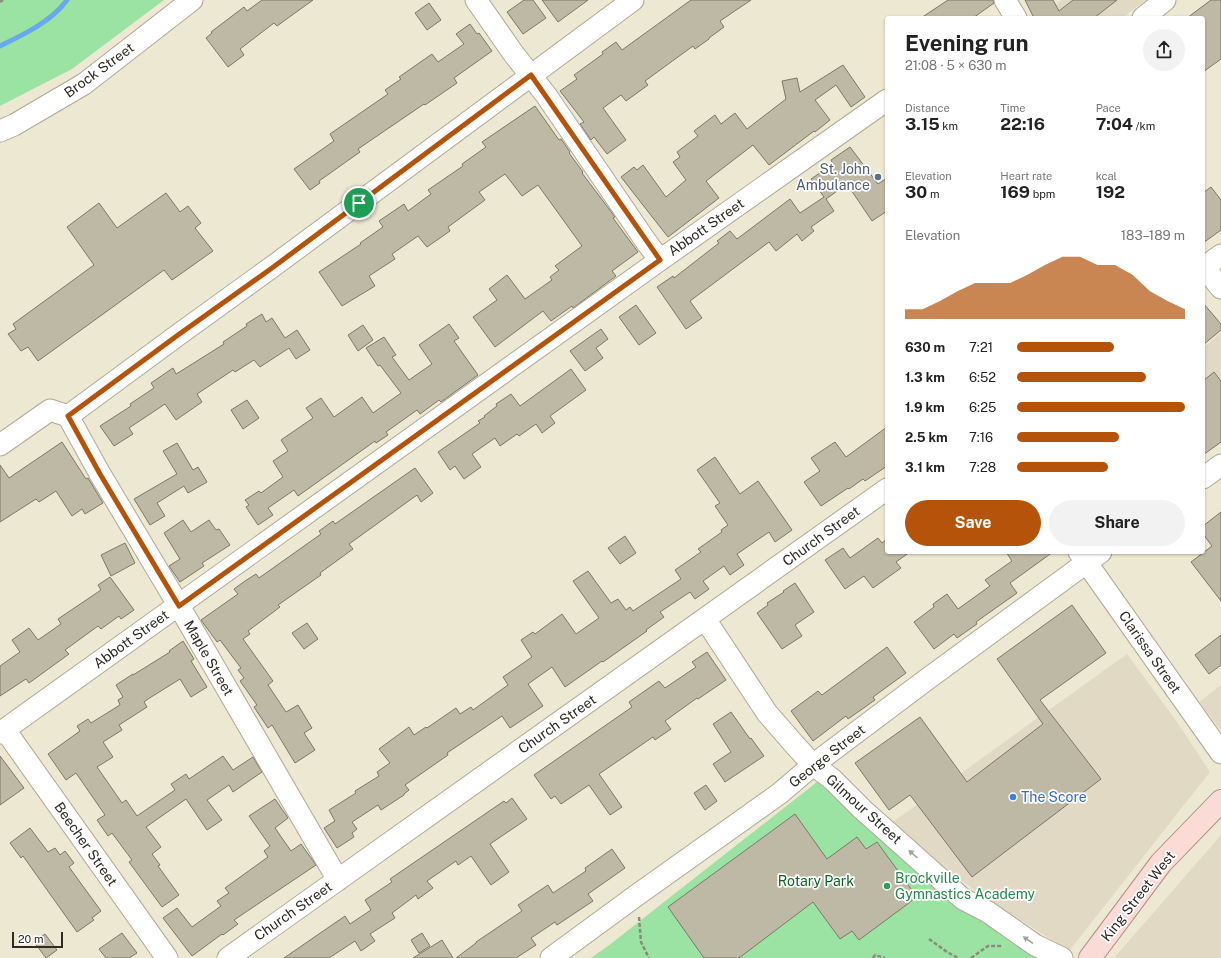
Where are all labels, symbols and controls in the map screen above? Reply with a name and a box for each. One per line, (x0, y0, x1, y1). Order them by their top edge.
button: share (1143, 29, 1185, 71)
text: Evening run (905, 30, 1029, 56)
street label: Brock Street (61, 39, 137, 101)
text: 21:08 · 5 × 630 m (905, 58, 1007, 73)
text: Distance (905, 102, 950, 114)
text: Time (1000, 102, 1025, 114)
text: Pace (1096, 102, 1121, 114)
text: 3.15 (905, 114, 940, 134)
text: 22:16 (1000, 114, 1045, 134)
text: 7:04 (1096, 114, 1133, 134)
text: km (940, 120, 958, 132)
text: /km (1133, 120, 1155, 132)
place label: St. John Ambulance (796, 161, 870, 193)
text: Elevation (905, 170, 952, 182)
text: Heart rate (1000, 170, 1052, 182)
text: kcal (1096, 170, 1117, 182)
marker: St. John Ambulance (873, 172, 883, 182)
text: 30 (905, 182, 927, 202)
text: 169 (1000, 182, 1030, 202)
text: 192 (1096, 182, 1125, 202)
pin (342, 186, 376, 220)
text: m (927, 188, 939, 200)
text: bpm (1030, 188, 1055, 200)
icon: arrive (348, 192, 370, 214)
street label: Abbott Street (665, 195, 747, 259)
text: Elevation (905, 228, 960, 243)
text: 183–189 m (1121, 228, 1185, 243)
text: 630 m (905, 340, 945, 355)
text: 7:21 (969, 340, 993, 355)
text: 1.3 km (905, 370, 945, 385)
text: 6:52 (969, 370, 996, 385)
text: 1.9 km (905, 400, 945, 415)
text: 6:25 (969, 400, 996, 415)
text: 2.5 km (905, 430, 948, 445)
text: 7:16 (969, 430, 993, 445)
text: 3.1 km (905, 460, 945, 475)
text: 7:28 (969, 460, 996, 475)
button: Save (905, 500, 1041, 546)
button: Share (1049, 500, 1185, 546)
street label: Church Street (779, 503, 863, 569)
street label: Abbott Street (90, 606, 172, 672)
street label: Clarissa Street (1116, 608, 1184, 696)
street label: Maple Street (181, 617, 237, 699)
street label: Church Street (515, 691, 599, 757)
street label: George Street (786, 721, 868, 791)
street label: Gilmour Street (823, 771, 905, 847)
place label: The Score (1021, 789, 1087, 805)
marker: The Score (1008, 792, 1018, 802)
street label: Beecher Street (51, 799, 121, 889)
street label: King Street West (1098, 848, 1178, 944)
one-way arrow (908, 849, 918, 859)
place label: Brockville Gymnastics Academy (895, 870, 1036, 902)
park label: Rotary Park (778, 873, 854, 889)
street label: Church Street (251, 878, 335, 944)
marker: Brockville Gymnastics Academy (882, 881, 892, 891)
scale bar (12, 930, 63, 949)
text: 20 m (18, 933, 43, 945)
one-way arrow (1023, 936, 1033, 944)

